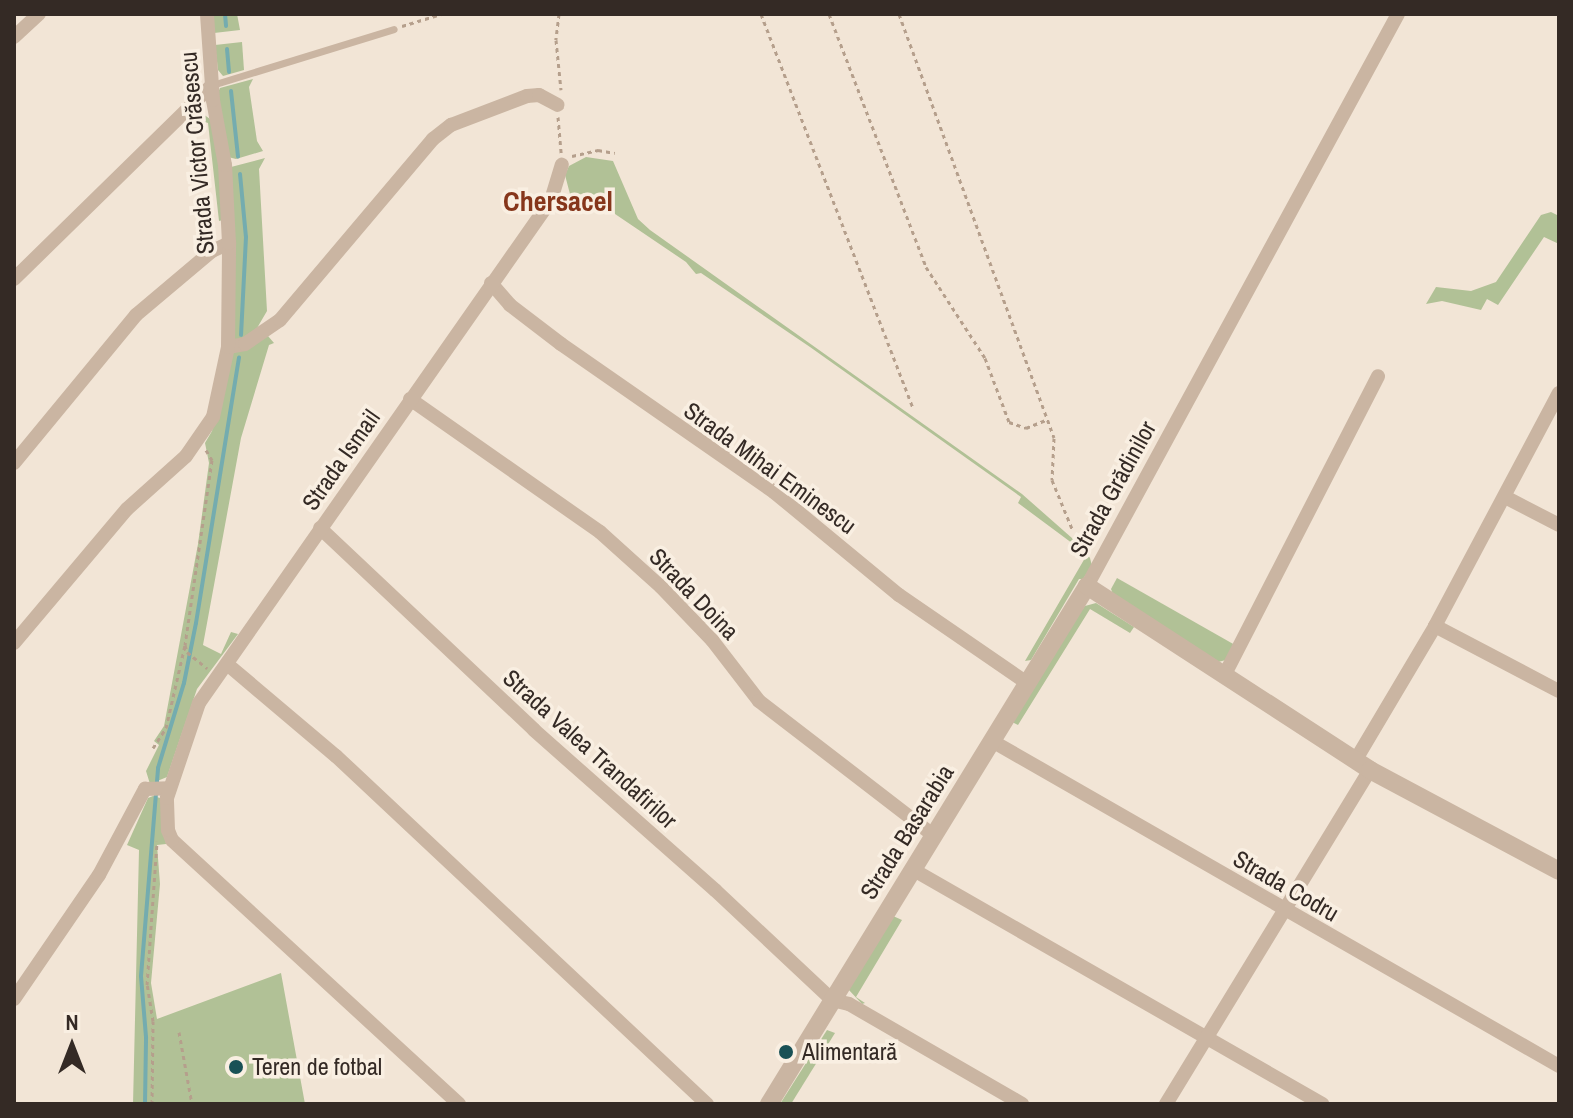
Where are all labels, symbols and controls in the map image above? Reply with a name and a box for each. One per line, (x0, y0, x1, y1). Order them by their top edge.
street label: Strada Victor Crăsescu (174, 51, 220, 255)
district label: Chersacel (503, 184, 613, 218)
street label: Strada Mihai Eminescu (678, 396, 862, 540)
street label: Strada Ismail (296, 404, 386, 516)
street label: Strada Grădinilor (1064, 416, 1162, 562)
street label: Strada Doina (643, 542, 745, 646)
street label: Strada Valea Trandafirilor (497, 663, 683, 835)
street label: Strada Basarabia (854, 759, 960, 905)
street label: Strada Codru (1228, 844, 1344, 928)
north arrow (32, 1006, 112, 1086)
text: N (65, 1007, 79, 1037)
place label: Alimentară (802, 1038, 897, 1066)
marker: Alimentară (777, 1043, 795, 1061)
place label: Teren de fotbal (252, 1053, 382, 1081)
marker: Teren de fotbal (227, 1058, 245, 1076)

